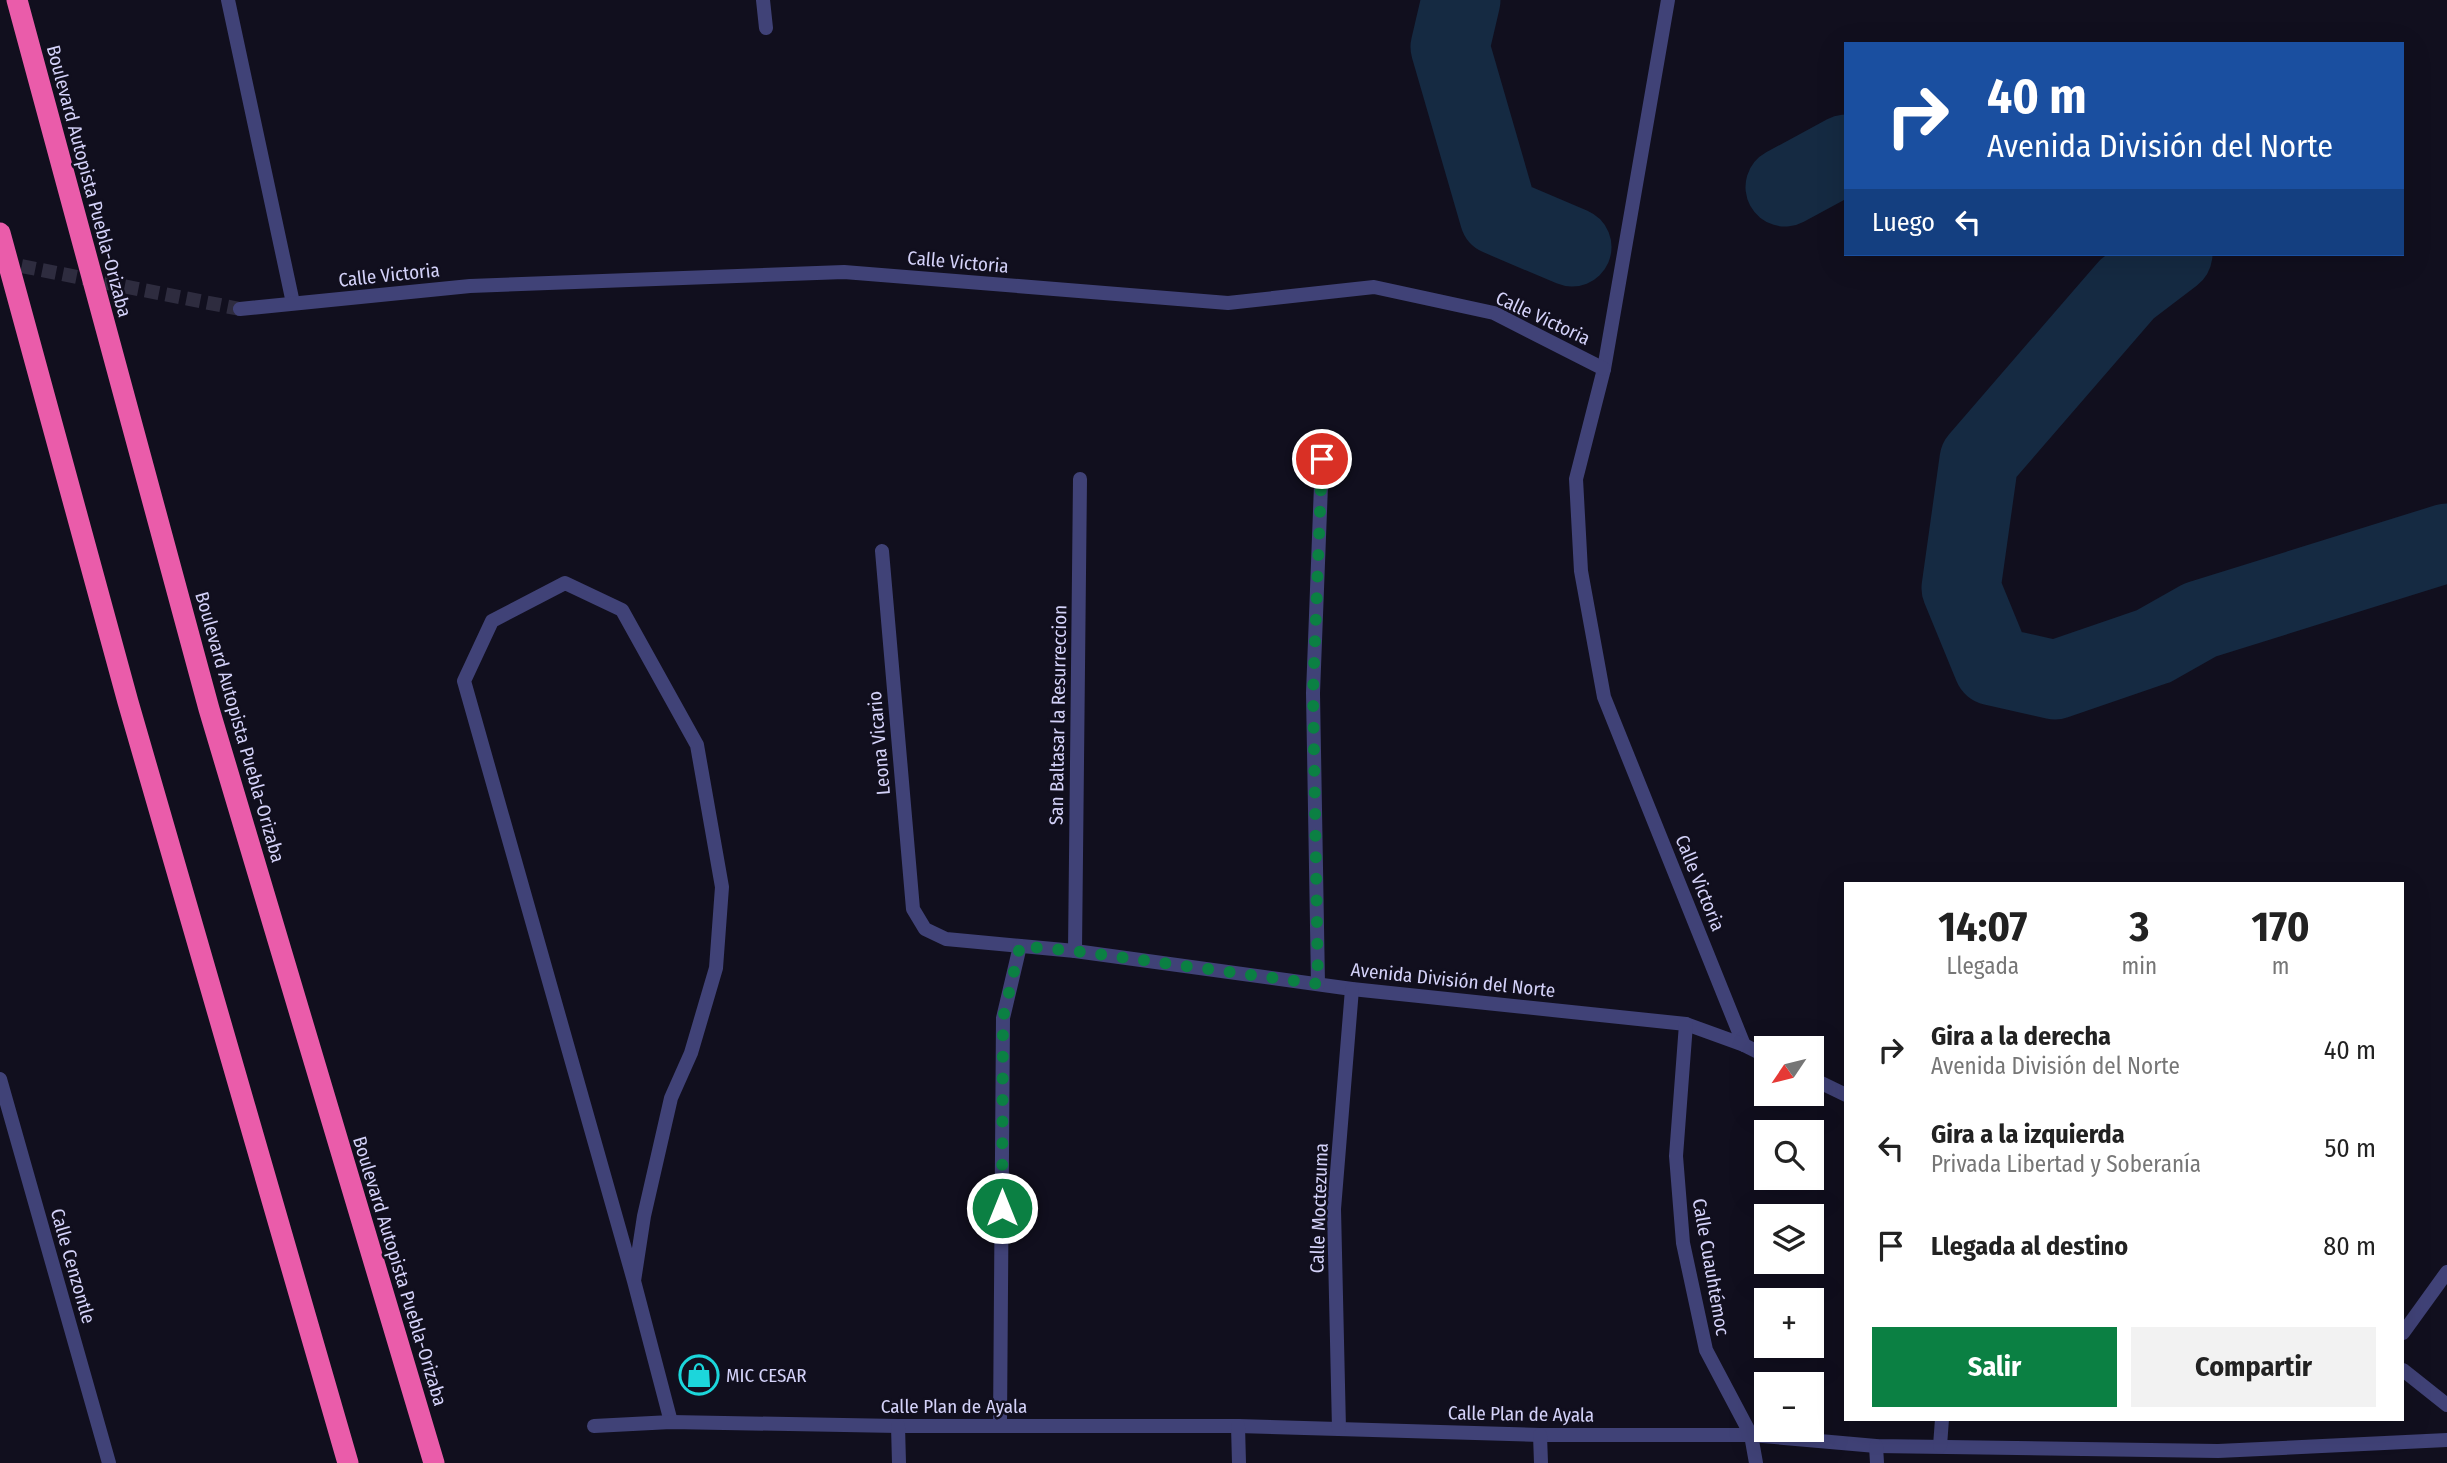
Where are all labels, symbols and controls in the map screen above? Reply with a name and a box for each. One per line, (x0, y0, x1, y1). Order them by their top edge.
street label: Boulevard Autopista Puebla-Orizaba (42, 42, 136, 320)
text: 40 m (1987, 67, 2087, 126)
icon: right (1872, 70, 1963, 161)
text: Avenida División del Norte (1987, 127, 2333, 165)
icon: left (1949, 203, 1987, 241)
text: Luego (1872, 207, 1935, 238)
street label: Calle Victoria (906, 246, 1010, 278)
street label: Calle Victoria (337, 258, 441, 292)
street label: Calle Victoria (1492, 286, 1594, 350)
pin (1292, 429, 1352, 489)
icon: arrive (1303, 440, 1341, 478)
street label: Boulevard Autopista Puebla-Orizaba (190, 589, 290, 865)
street label: San Baltasar la Resurreccion (1045, 605, 1071, 825)
street label: Leona Vicario (863, 690, 895, 796)
street label: Calle Victoria (1670, 832, 1730, 934)
text: 14:07 (1938, 902, 2027, 952)
text: 3 (2129, 902, 2149, 952)
text: 170 (2252, 902, 2310, 952)
text: Llegada (1947, 952, 2019, 980)
text: min (2122, 952, 2157, 980)
text: m (2272, 952, 2289, 980)
street label: Avenida División del Norte (1350, 958, 1556, 1002)
text: Gira a la derecha (1931, 1021, 2111, 1052)
icon: right (1872, 1031, 1910, 1069)
text: 40 m (2324, 1035, 2376, 1066)
north arrow (1754, 1036, 1824, 1106)
map controls (1754, 1036, 1824, 1442)
text: Avenida División del Norte (1931, 1052, 2180, 1080)
text: Gira a la izquierda (1931, 1119, 2125, 1150)
button: search (1754, 1120, 1824, 1190)
icon: left (1872, 1129, 1910, 1167)
street label: Boulevard Autopista Puebla-Orizaba (348, 1133, 452, 1409)
text: 50 m (2324, 1133, 2376, 1164)
street label: Calle Moctezuma (1305, 1142, 1333, 1274)
text: Privada Libertad y Soberanía (1931, 1150, 2201, 1178)
position arrow (965, 1171, 1039, 1245)
street label: Calle Cuauhtémoc (1688, 1197, 1734, 1337)
button: layers (1754, 1204, 1824, 1274)
street label: Calle Cenzontle (46, 1206, 100, 1326)
icon: arrive (1872, 1227, 1910, 1265)
text: Llegada al destino (1931, 1231, 2128, 1262)
text: 80 m (2323, 1231, 2376, 1262)
button: + (1754, 1288, 1824, 1358)
button: Salir (1872, 1327, 2117, 1407)
button: Compartir (2131, 1327, 2376, 1407)
shop icon: MIC CESAR (678, 1354, 720, 1396)
place label: MIC CESAR (726, 1364, 807, 1387)
button: − (1754, 1372, 1824, 1442)
street label: Calle Plan de Ayala (881, 1395, 1027, 1418)
street label: Calle Plan de Ayala (1448, 1401, 1594, 1427)

